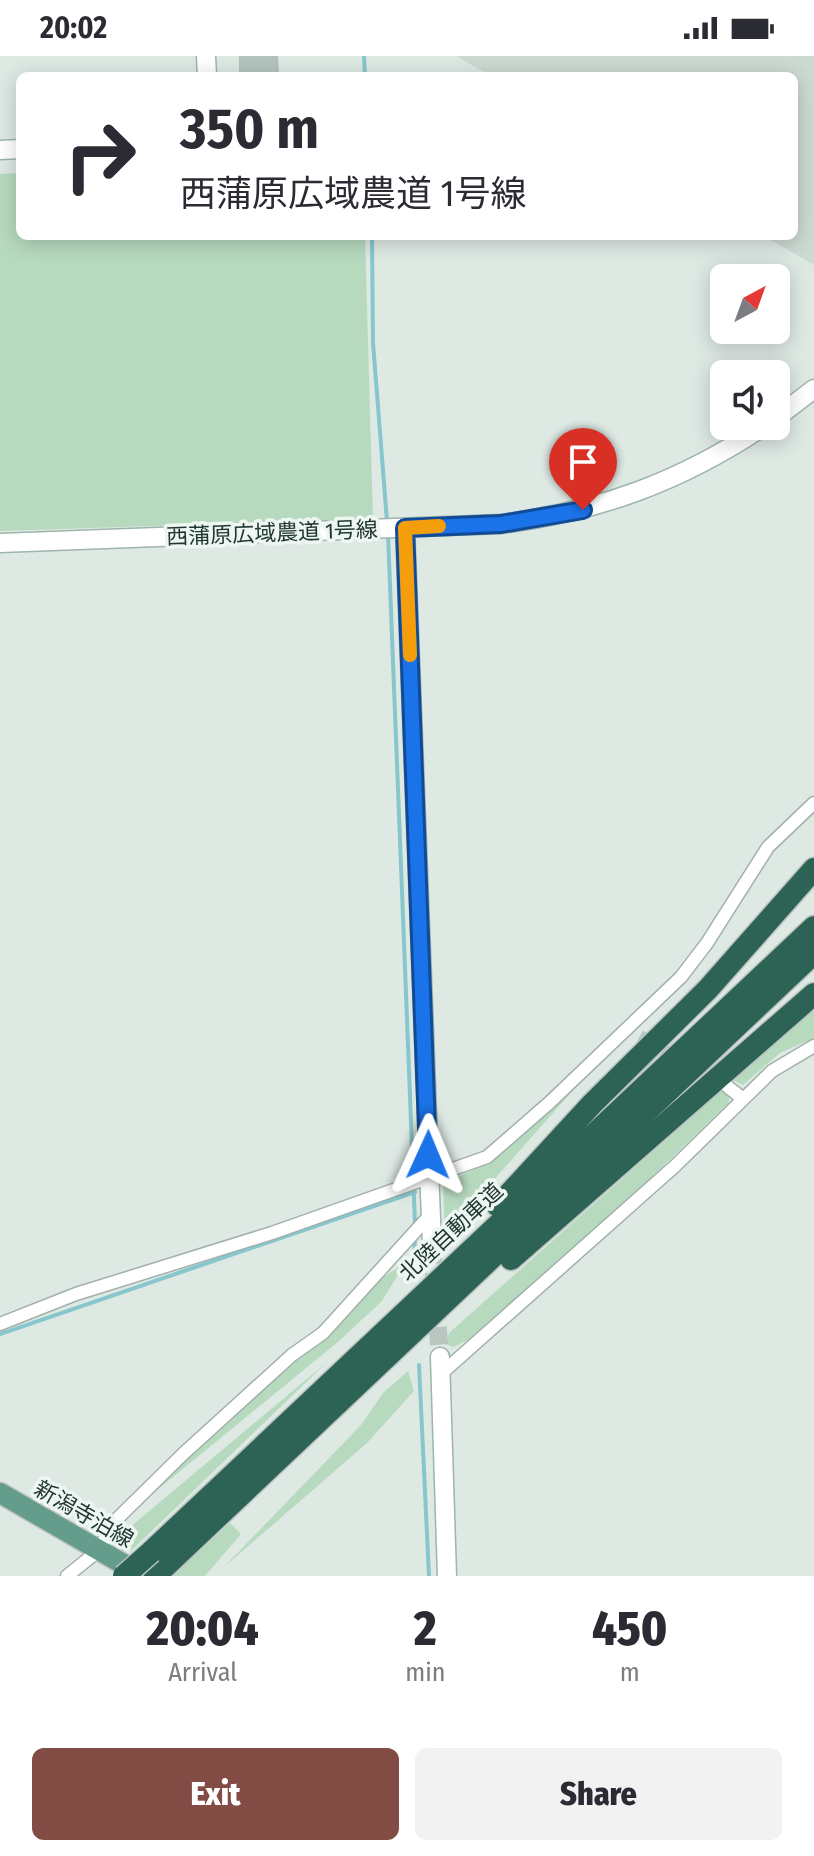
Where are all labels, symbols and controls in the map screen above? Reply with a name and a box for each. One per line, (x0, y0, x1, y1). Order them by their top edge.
text: 20:02 (40, 10, 107, 46)
text: 350 m (180, 96, 319, 163)
icon: right (48, 104, 152, 208)
text: 西蒲原広域農道 1号線 (180, 172, 527, 216)
north arrow (710, 264, 790, 344)
map controls (710, 264, 790, 440)
button: sound (710, 360, 790, 440)
pin (549, 428, 617, 510)
icon: arrive (561, 440, 605, 484)
street label: 西蒲原広域農道 1号線 (166, 516, 378, 550)
position arrow (386, 1113, 470, 1197)
street label: 北陸自動車道 (394, 1177, 508, 1287)
street label: 新潟寺泊線 (30, 1475, 138, 1553)
text: 20:04 (147, 1600, 259, 1658)
text: 2 (414, 1600, 437, 1658)
text: 450 (592, 1600, 667, 1658)
text: Arrival (168, 1657, 237, 1688)
text: min (405, 1657, 445, 1688)
text: m (620, 1657, 640, 1688)
button: Exit (32, 1748, 399, 1840)
button: Share (415, 1748, 782, 1840)

